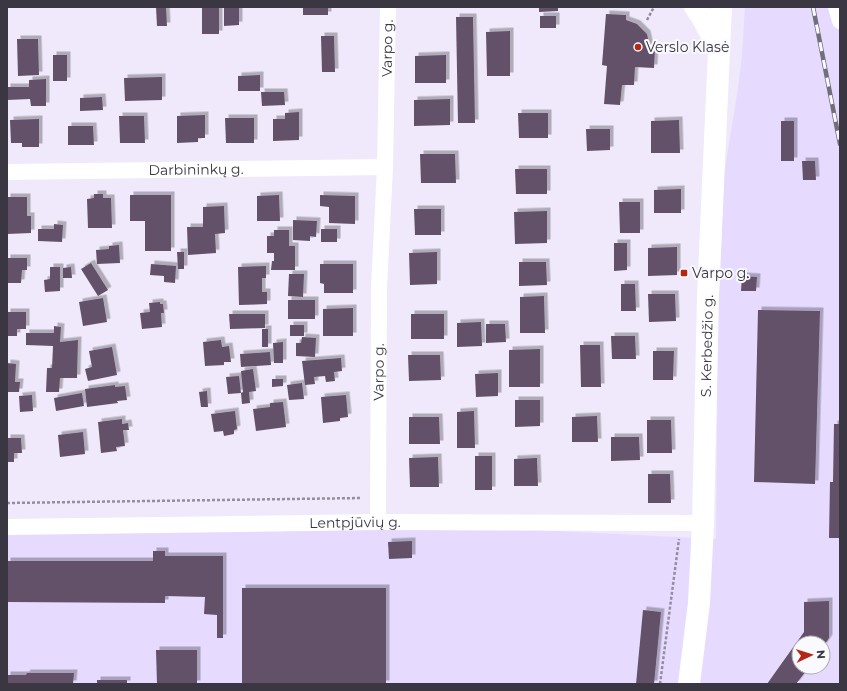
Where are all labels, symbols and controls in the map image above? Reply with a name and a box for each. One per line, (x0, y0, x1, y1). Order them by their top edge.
street label: Varpo g. (378, 19, 397, 77)
place label: Verslo Klasė (646, 38, 729, 56)
marker: Verslo Klasė (633, 42, 643, 52)
street label: Darbininkų g. (148, 160, 244, 179)
place label: Varpo g. (692, 264, 749, 282)
marker: Varpo g. (679, 268, 689, 278)
street label: S. Kerbedžio g. (697, 294, 717, 397)
street label: Varpo g. (370, 343, 388, 401)
street label: Lentpjūvių g. (309, 513, 401, 532)
north arrow (791, 635, 831, 675)
text: N (814, 649, 828, 659)

